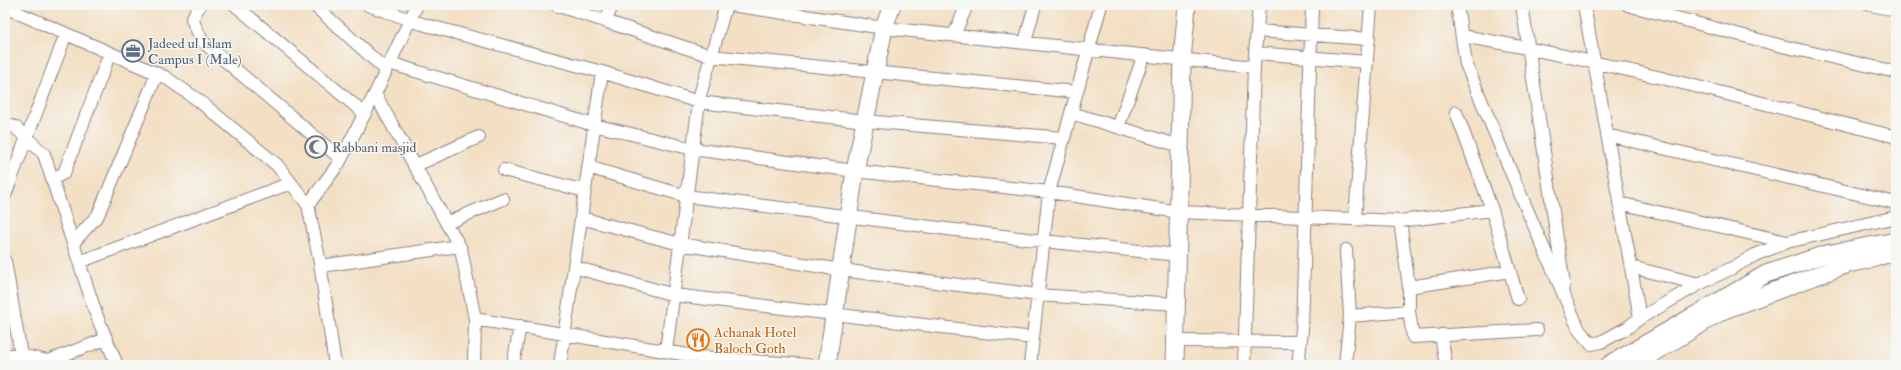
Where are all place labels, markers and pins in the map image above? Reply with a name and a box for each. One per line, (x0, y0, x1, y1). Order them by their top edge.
place label: Jadeed ul Islam Campus I (Male) (147, 35, 242, 69)
office icon: Jadeed ul Islam Campus I (Male) (120, 38, 146, 64)
mosque icon: Rabbani masjid (303, 134, 329, 160)
place label: Rabbani masjid (332, 139, 416, 156)
place label: Achanak Hotel Baloch Goth (713, 324, 797, 357)
restaurant icon: Achanak Hotel Baloch Goth (685, 327, 711, 353)

